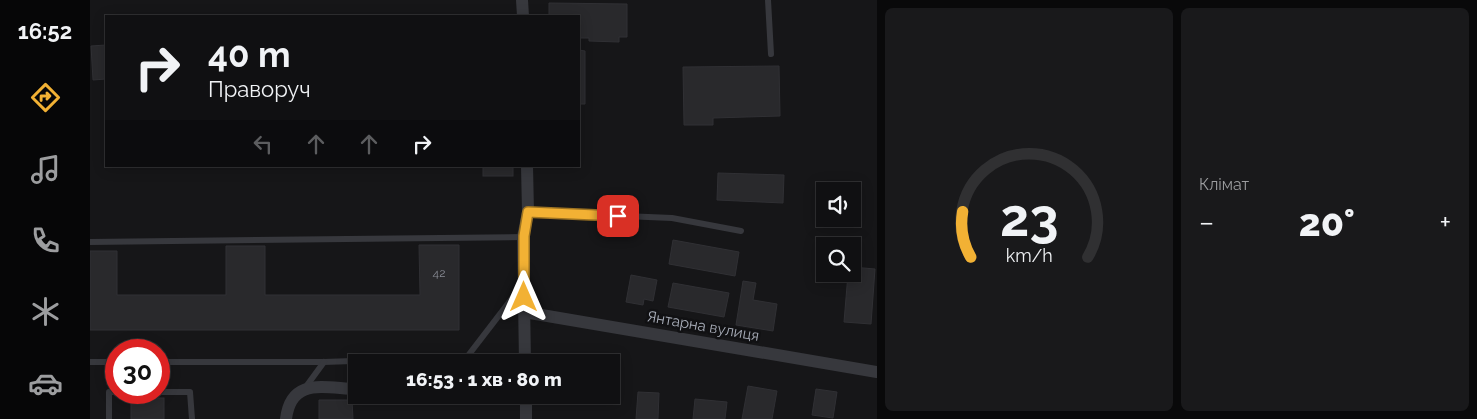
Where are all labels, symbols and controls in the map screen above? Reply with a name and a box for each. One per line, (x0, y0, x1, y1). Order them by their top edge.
text: 16:52 (18, 18, 72, 44)
text: 40 m (208, 34, 290, 75)
icon: right (125, 35, 190, 100)
text: Праворуч (208, 76, 311, 102)
icon: directions (28, 80, 63, 115)
icon: left (249, 130, 277, 158)
icon: ahead (302, 130, 330, 158)
icon: ahead (355, 130, 383, 158)
icon: right (408, 130, 436, 158)
icon: music (28, 152, 63, 187)
text: Клімат (1199, 175, 1249, 194)
map controls (816, 182, 861, 282)
button: sound (816, 182, 861, 227)
text: 23 (1000, 187, 1058, 248)
pin (597, 195, 639, 237)
text: 20° (1299, 200, 1355, 245)
icon: arrive (604, 202, 632, 230)
text: − (1199, 206, 1214, 239)
text: + (1439, 206, 1451, 239)
icon: phone (28, 223, 63, 258)
button: search (816, 237, 861, 282)
text: km/h (1005, 245, 1053, 266)
house number: 42 (433, 266, 445, 280)
position arrow (497, 270, 549, 322)
icon: climate (28, 294, 63, 329)
street label: Янтарна вулиця (645, 307, 761, 345)
speed limit sign: 30 (105, 339, 170, 404)
icon: car (28, 366, 63, 401)
text: 16:53 · 1 хв · 80 m (406, 368, 562, 390)

